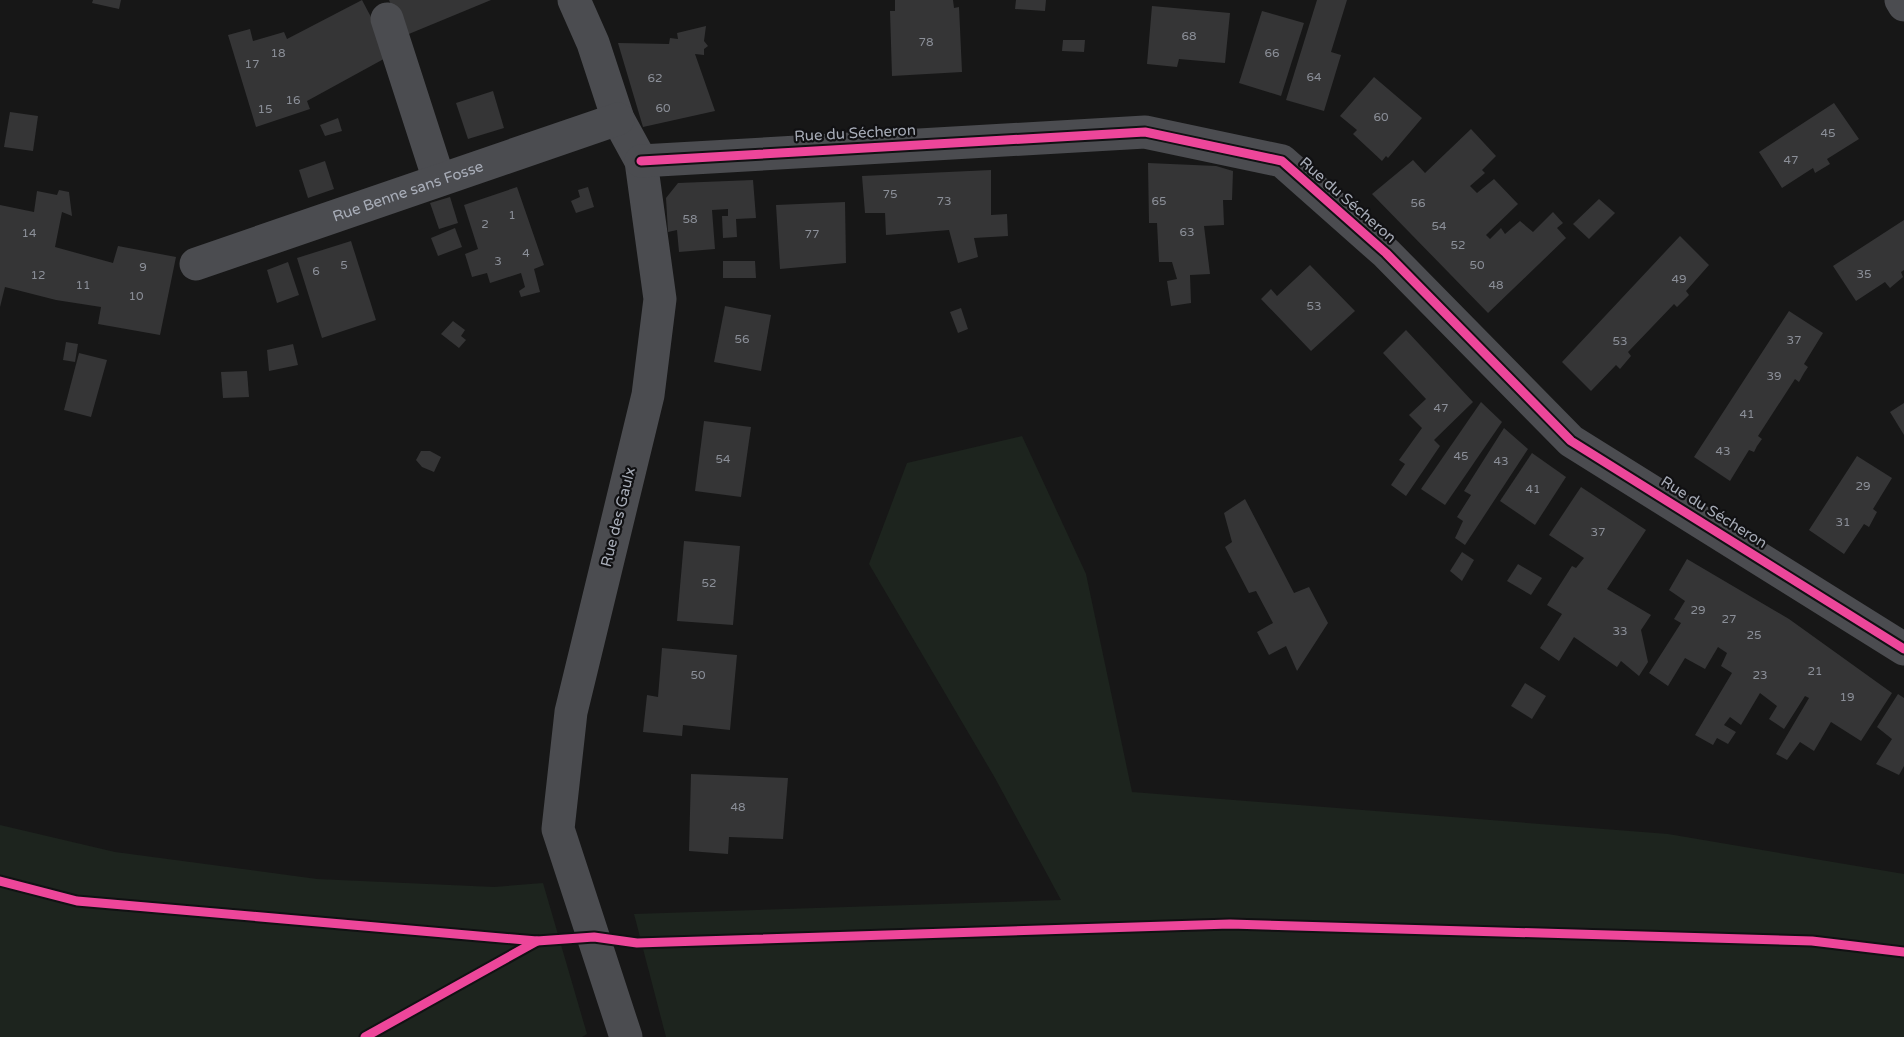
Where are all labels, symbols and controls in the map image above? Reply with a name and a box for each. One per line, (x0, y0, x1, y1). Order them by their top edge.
house number: 68 (1181, 29, 1197, 43)
house number: 78 (918, 35, 934, 49)
house number: 18 (270, 46, 286, 60)
house number: 66 (1264, 46, 1280, 60)
house number: 17 (244, 57, 260, 71)
house number: 64 (1306, 70, 1322, 84)
house number: 62 (647, 71, 663, 85)
house number: 16 (285, 93, 301, 107)
house number: 60 (655, 101, 671, 115)
house number: 15 (257, 102, 273, 116)
house number: 60 (1373, 110, 1389, 124)
street label: Rue du Sécheron (794, 121, 916, 145)
house number: 45 (1820, 126, 1836, 140)
street label: Rue du Sécheron (1296, 153, 1400, 247)
house number: 47 (1783, 153, 1799, 167)
street label: Rue Benne sans Fosse (330, 157, 486, 225)
house number: 75 (882, 187, 898, 201)
house number: 73 (936, 194, 952, 208)
house number: 65 (1151, 194, 1167, 208)
house number: 56 (1410, 196, 1426, 210)
house number: 1 (508, 208, 516, 222)
house number: 58 (682, 212, 698, 226)
house number: 2 (481, 217, 489, 231)
house number: 54 (1431, 219, 1447, 233)
house number: 63 (1179, 225, 1195, 239)
house number: 14 (21, 226, 37, 240)
house number: 77 (804, 227, 820, 241)
house number: 52 (1450, 238, 1466, 252)
house number: 4 (522, 246, 530, 260)
house number: 3 (494, 254, 502, 268)
house number: 5 (340, 258, 348, 272)
house number: 50 (1469, 258, 1485, 272)
house number: 9 (139, 260, 147, 274)
house number: 6 (312, 264, 320, 278)
house number: 35 (1856, 267, 1872, 281)
house number: 12 (30, 268, 46, 282)
house number: 49 (1671, 272, 1687, 286)
house number: 11 (75, 278, 91, 292)
house number: 48 (1488, 278, 1504, 292)
house number: 10 (128, 289, 144, 303)
house number: 53 (1306, 299, 1322, 313)
house number: 56 (734, 332, 750, 346)
house number: 37 (1786, 333, 1802, 347)
house number: 53 (1612, 334, 1628, 348)
house number: 39 (1766, 369, 1782, 383)
house number: 47 (1433, 401, 1449, 415)
house number: 41 (1739, 407, 1755, 421)
house number: 43 (1715, 444, 1731, 458)
house number: 45 (1453, 449, 1469, 463)
house number: 54 (715, 452, 731, 466)
house number: 43 (1493, 454, 1509, 468)
street label: Rue des Gaulx (597, 465, 639, 569)
street label: Rue du Sécheron (1658, 472, 1770, 552)
house number: 29 (1855, 479, 1871, 493)
house number: 41 (1525, 482, 1541, 496)
house number: 31 (1835, 515, 1851, 529)
house number: 37 (1590, 525, 1606, 539)
house number: 52 (701, 576, 717, 590)
house number: 29 (1690, 603, 1706, 617)
house number: 27 (1721, 612, 1737, 626)
house number: 33 (1612, 624, 1628, 638)
house number: 25 (1746, 628, 1762, 642)
house number: 21 (1807, 664, 1823, 678)
house number: 50 (690, 668, 706, 682)
house number: 23 (1752, 668, 1768, 682)
house number: 19 (1839, 690, 1855, 704)
house number: 48 (730, 800, 746, 814)

